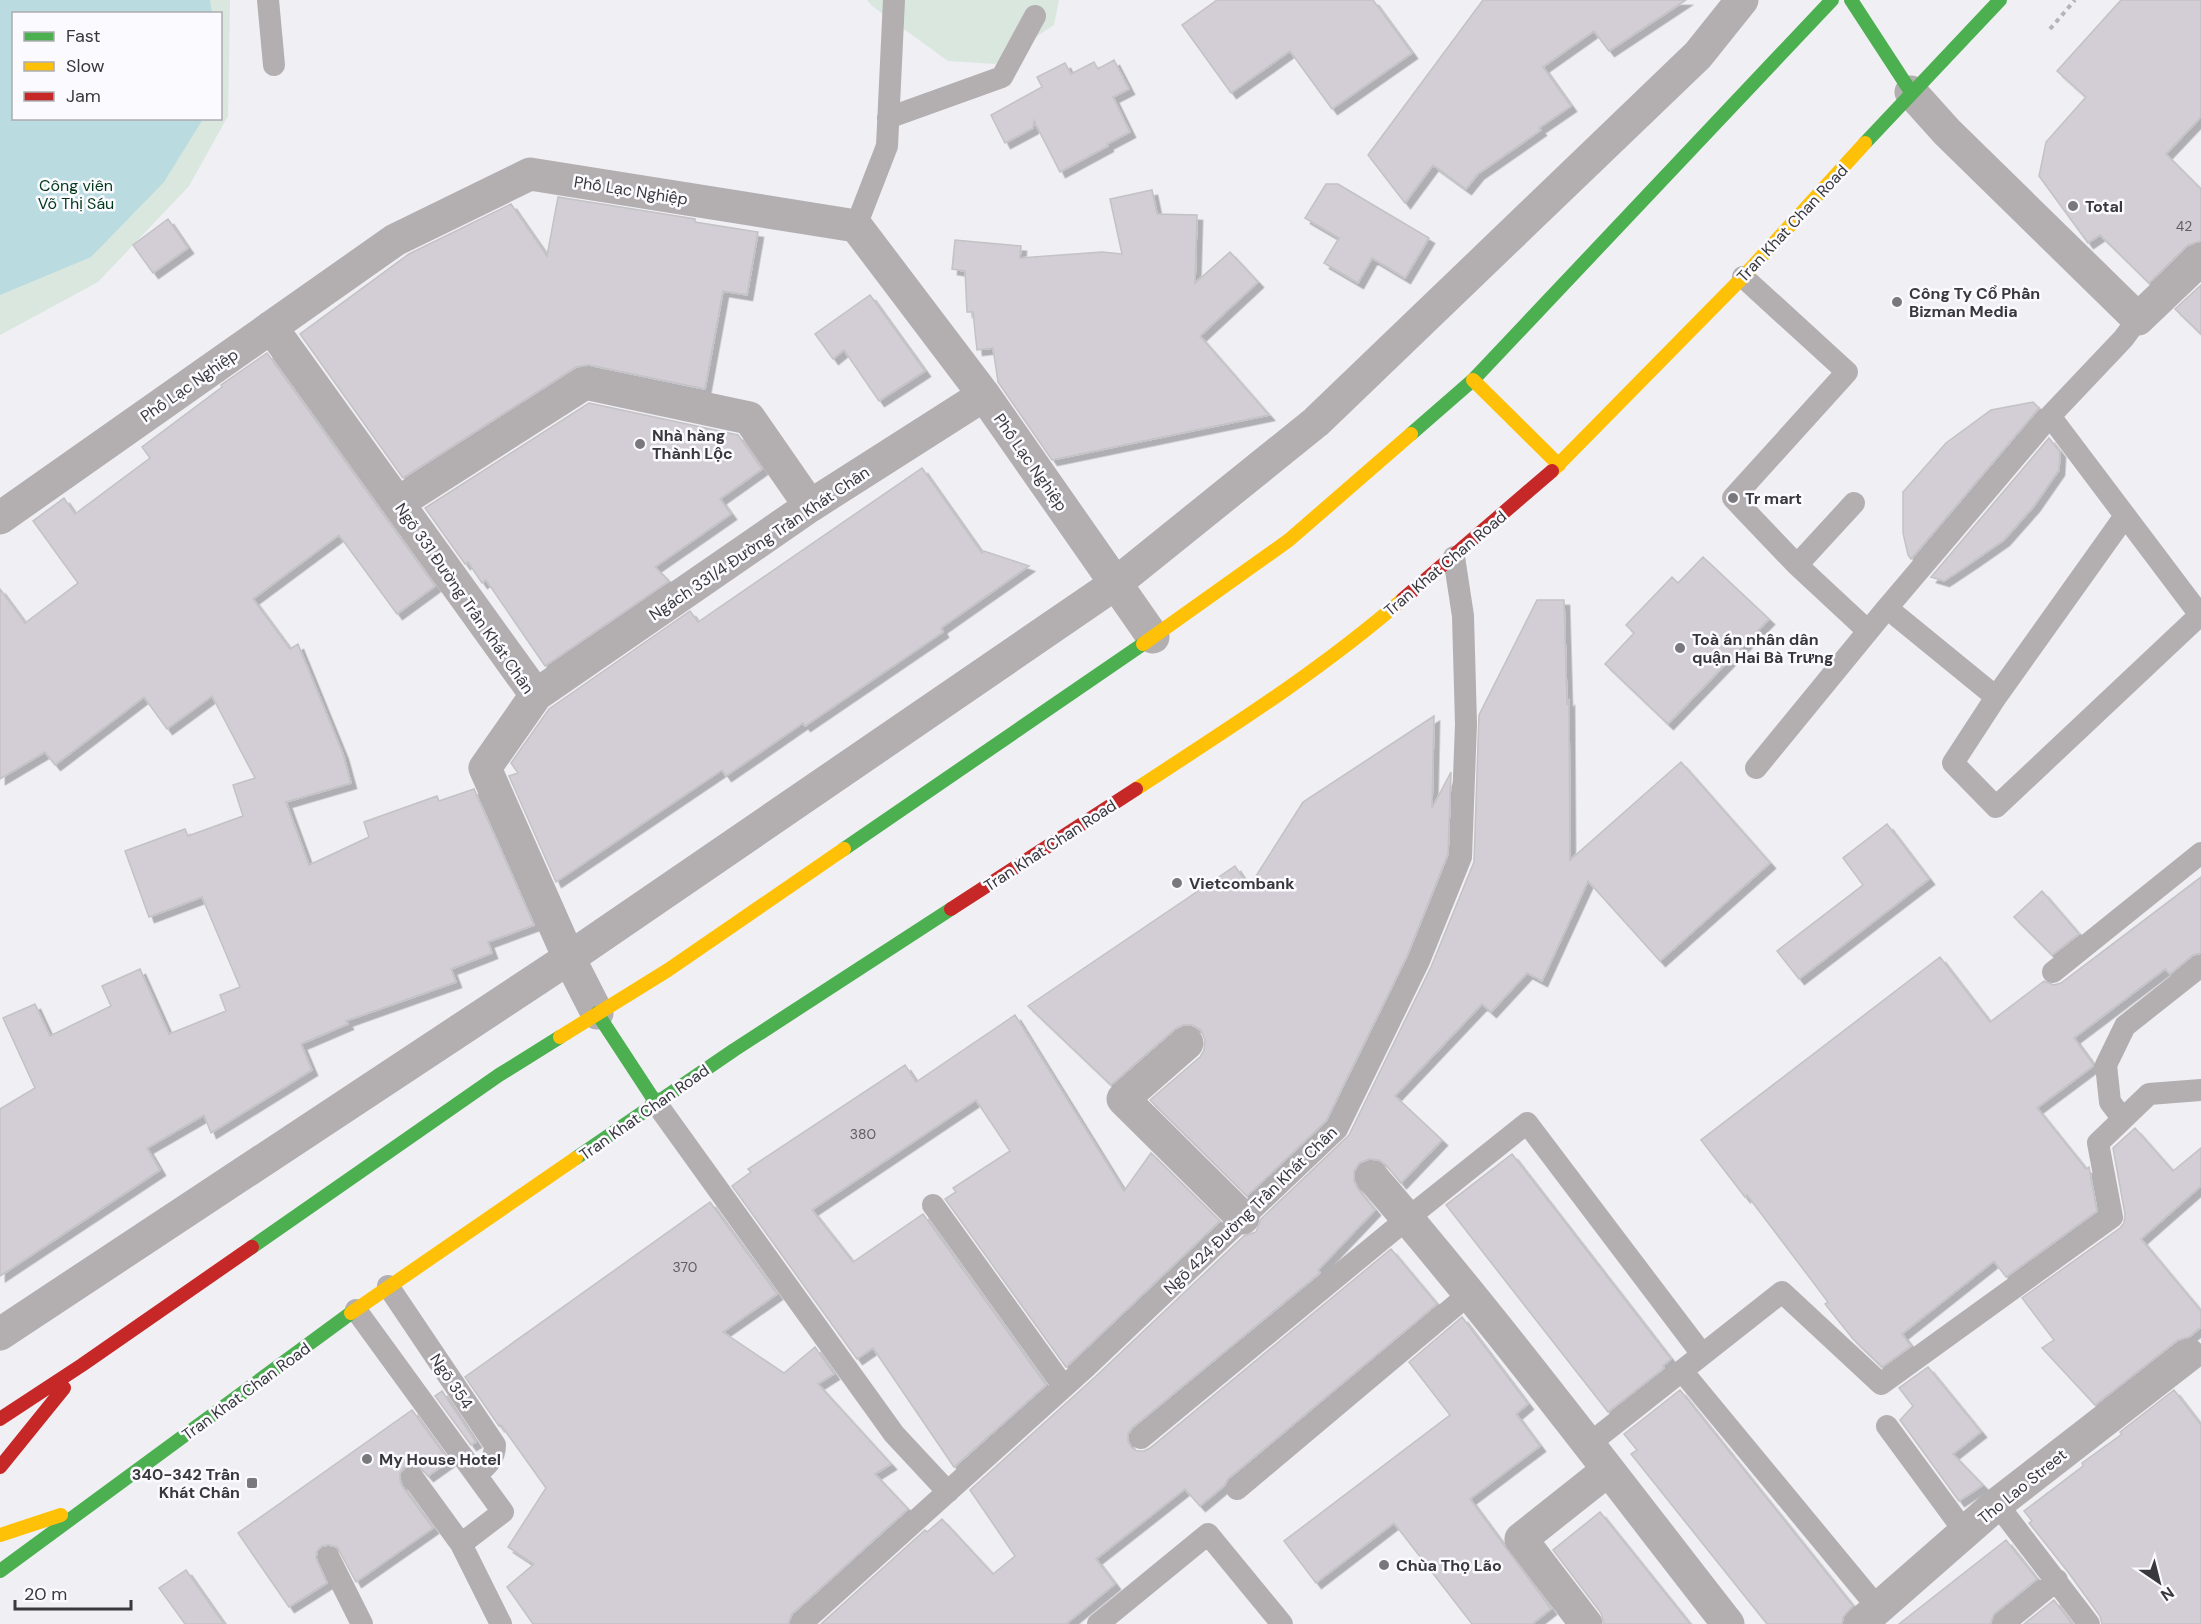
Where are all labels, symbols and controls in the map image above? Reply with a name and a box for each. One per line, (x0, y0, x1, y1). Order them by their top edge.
legend (12, 12, 222, 120)
text: Fast (66, 24, 101, 48)
text: Slow (66, 54, 105, 78)
text: Jam (66, 84, 101, 108)
street label: Tran Khat Chan Road (1732, 160, 1852, 287)
street label: Phố Lạc Nghiệp (573, 171, 689, 210)
park label: Công viên Võ Thị Sáu (38, 175, 114, 214)
place label: Total (2085, 196, 2123, 217)
marker: Total (2066, 199, 2080, 213)
house number: 42 (2176, 217, 2192, 235)
place label: Công Ty Cổ Phần Bizman Media (1909, 283, 2040, 322)
marker: Công Ty Cổ Phần Bizman Media (1890, 295, 1904, 309)
street label: Phố Lạc Nghiệp (136, 344, 242, 427)
street label: Phố Lạc Nghiệp (989, 409, 1072, 515)
place label: Nhà hàng Thành Lộc (652, 425, 733, 464)
marker: Nhà hàng Thành Lộc (633, 437, 647, 451)
street label: Ngách 331/4 Đường Trần Khát Chân (645, 462, 873, 625)
place label: Tr mart (1745, 488, 1802, 509)
marker: Tr mart (1726, 491, 1740, 505)
street label: Ngõ 331 Đường Trần Khát Chân (390, 499, 539, 698)
street label: Tran Khat Chan Road (1380, 506, 1511, 621)
place label: Toà án nhân dân quận Hai Bà Trưng (1692, 629, 1834, 668)
marker: Toà án nhân dân quận Hai Bà Trưng (1673, 641, 1687, 655)
street label: Tran Khat Chan Road (980, 795, 1120, 896)
place label: Vietcombank (1189, 873, 1295, 894)
marker: Vietcombank (1170, 876, 1184, 890)
street label: Tran Khat Chan Road (575, 1060, 713, 1165)
street label: Ngõ 424 Đường Trần Khát Chân (1159, 1122, 1342, 1299)
house number: 380 (850, 1125, 876, 1143)
house number: 370 (673, 1258, 697, 1276)
street label: Tran Khat Chan Road (178, 1338, 315, 1445)
street label: Ngõ 354 (425, 1350, 478, 1413)
street label: Tho Lao Street (1974, 1444, 2071, 1529)
place label: My House Hotel (379, 1449, 501, 1470)
marker: My House Hotel (360, 1452, 374, 1466)
place label: 340-342 Trần Khát Chân (132, 1464, 240, 1503)
marker: 340-342 Trần Khát Chân (245, 1476, 259, 1490)
north arrow (2129, 1552, 2189, 1612)
place label: Chùa Thọ Lão (1396, 1555, 1502, 1576)
marker: Chùa Thọ Lão (1377, 1558, 1391, 1572)
scale bar (15, 1573, 130, 1611)
text: 20 m (24, 1582, 67, 1606)
text: N (2157, 1582, 2178, 1606)

